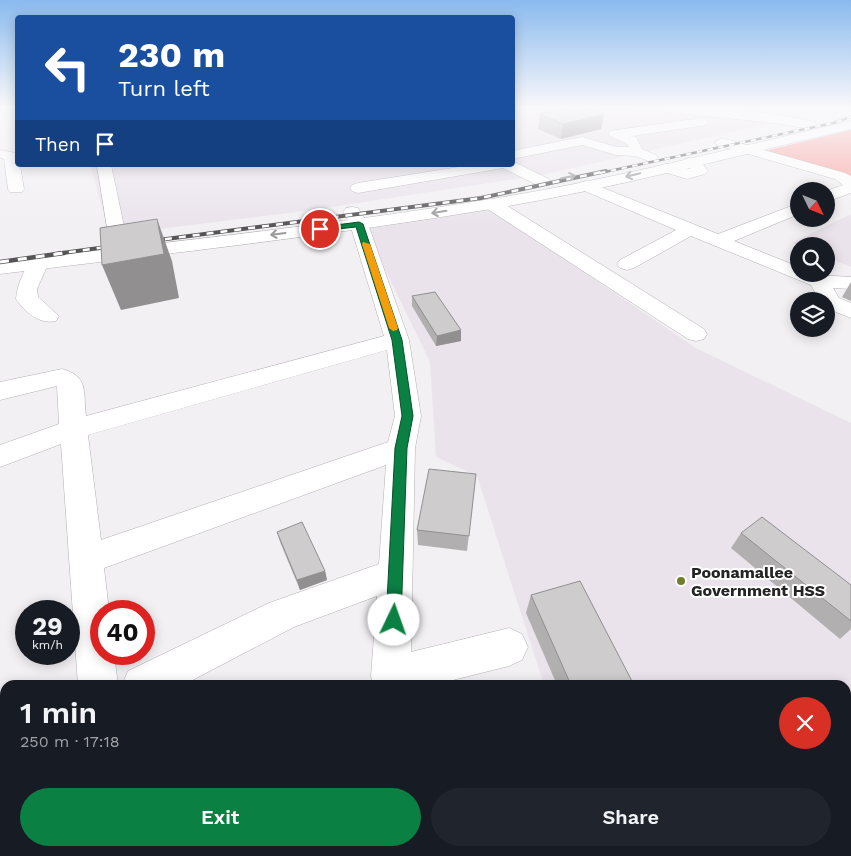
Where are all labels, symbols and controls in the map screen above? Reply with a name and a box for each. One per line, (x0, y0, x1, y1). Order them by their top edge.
text: 230 m (118, 34, 225, 76)
icon: left (35, 35, 100, 100)
text: Turn left (118, 76, 210, 101)
icon: arrive (91, 130, 119, 158)
text: Then (35, 133, 81, 156)
one-way arrow (560, 171, 576, 181)
one-way arrow (625, 171, 641, 180)
north arrow (790, 182, 835, 228)
map controls (790, 182, 835, 337)
one-way arrow (431, 207, 447, 217)
pin (299, 208, 341, 250)
icon: arrive (306, 215, 334, 243)
one-way arrow (270, 229, 286, 239)
button: search (790, 237, 835, 282)
button: layers (790, 292, 835, 337)
place label: Poonamallee Government HSS (691, 563, 825, 600)
marker: Poonamallee Government HSS (675, 575, 687, 587)
position arrow (367, 593, 419, 645)
speed limit sign: 40 (90, 600, 155, 665)
text: 29 (32, 612, 63, 641)
text: km/h (32, 638, 63, 652)
text: 1 min (20, 695, 97, 730)
button: close (779, 697, 831, 749)
text: 250 m · 17:18 (20, 732, 120, 751)
button: Exit (20, 788, 421, 846)
button: Share (431, 788, 831, 846)

